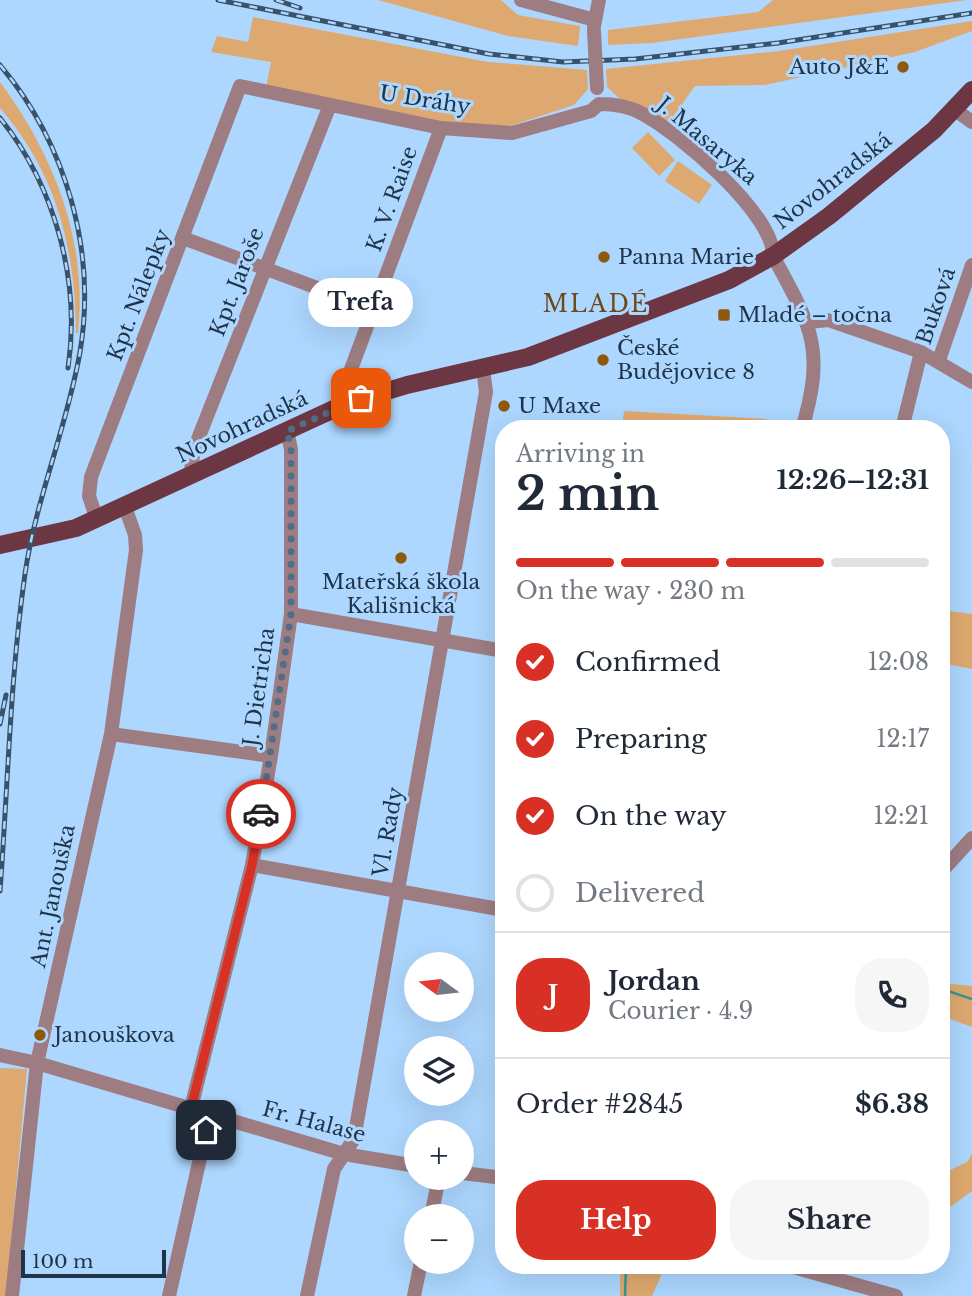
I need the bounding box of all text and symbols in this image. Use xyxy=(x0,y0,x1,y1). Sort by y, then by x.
place label: Auto J&E xyxy=(788,54,889,80)
marker: Auto J&E xyxy=(895,59,911,75)
street label: U Dráhy xyxy=(378,80,473,120)
street label: J. Masaryka xyxy=(649,90,763,191)
street label: Novohradská xyxy=(769,127,897,235)
street label: K. V. Raise xyxy=(361,143,423,255)
street label: Kpt. Jaroše xyxy=(204,224,270,340)
street label: Kpt. Nálepky xyxy=(102,225,176,365)
place label: Panna Marie xyxy=(618,244,754,270)
marker: Panna Marie xyxy=(596,249,612,265)
street label: Buková xyxy=(911,264,961,348)
callout: Trefa xyxy=(308,279,414,328)
text: Trefa xyxy=(327,288,394,316)
district label: MLADÉ xyxy=(543,289,649,318)
place label: Mladé – točna xyxy=(738,302,892,328)
marker: Mladé – točna xyxy=(716,307,732,323)
place label: České Budějovice 8 xyxy=(617,335,755,385)
marker: České Budějovice 8 xyxy=(595,352,611,368)
pin xyxy=(331,368,391,428)
icon: bag xyxy=(342,379,380,417)
street label: Novohradská xyxy=(172,385,312,469)
place label: U Maxe xyxy=(518,393,601,419)
marker: U Maxe xyxy=(496,398,512,414)
text: Arriving in xyxy=(516,440,645,468)
text: 12:26–12:31 xyxy=(776,464,929,496)
text: 2 min xyxy=(516,465,659,522)
marker: Mateřská škola Kališnická xyxy=(393,550,409,566)
place label: Mateřská škola Kališnická xyxy=(322,569,481,619)
text: On the way · 230 m xyxy=(516,577,745,605)
street label: J. Dietricha xyxy=(237,626,280,751)
icon: check xyxy=(516,643,554,681)
text: Confirmed xyxy=(575,646,720,678)
text: 12:08 xyxy=(868,648,929,676)
icon: check xyxy=(516,720,554,758)
text: Preparing xyxy=(575,723,707,755)
text: 12:17 xyxy=(876,725,929,753)
courier xyxy=(226,779,296,849)
street label: Vl. Rady xyxy=(367,784,409,880)
icon: car xyxy=(242,795,280,833)
icon: check xyxy=(516,797,554,835)
text: On the way xyxy=(575,800,727,832)
text: 12:21 xyxy=(874,802,929,830)
street label: Ant. Janouška xyxy=(25,822,81,971)
text: Delivered xyxy=(575,877,705,909)
north arrow xyxy=(404,952,474,1022)
map controls xyxy=(404,952,474,1274)
button: phone xyxy=(855,958,929,1032)
text: Jordan xyxy=(608,965,700,997)
text: J xyxy=(548,979,558,1011)
text: Courier · 4.9 xyxy=(608,997,753,1025)
place label: Janouškova xyxy=(51,1022,175,1048)
marker: Janouškova xyxy=(32,1027,48,1043)
button: layers xyxy=(404,1036,474,1106)
text: Order #2845 xyxy=(516,1088,683,1120)
text: $6.38 xyxy=(855,1088,929,1120)
street label: Fr. Halase xyxy=(260,1096,368,1148)
pin xyxy=(176,1100,236,1160)
icon: home xyxy=(187,1111,225,1149)
button: + xyxy=(404,1120,474,1190)
button: Help xyxy=(516,1180,716,1260)
button: Share xyxy=(730,1180,929,1260)
button: − xyxy=(404,1204,474,1274)
scale bar xyxy=(21,1247,166,1279)
text: 100 m xyxy=(32,1250,93,1273)

